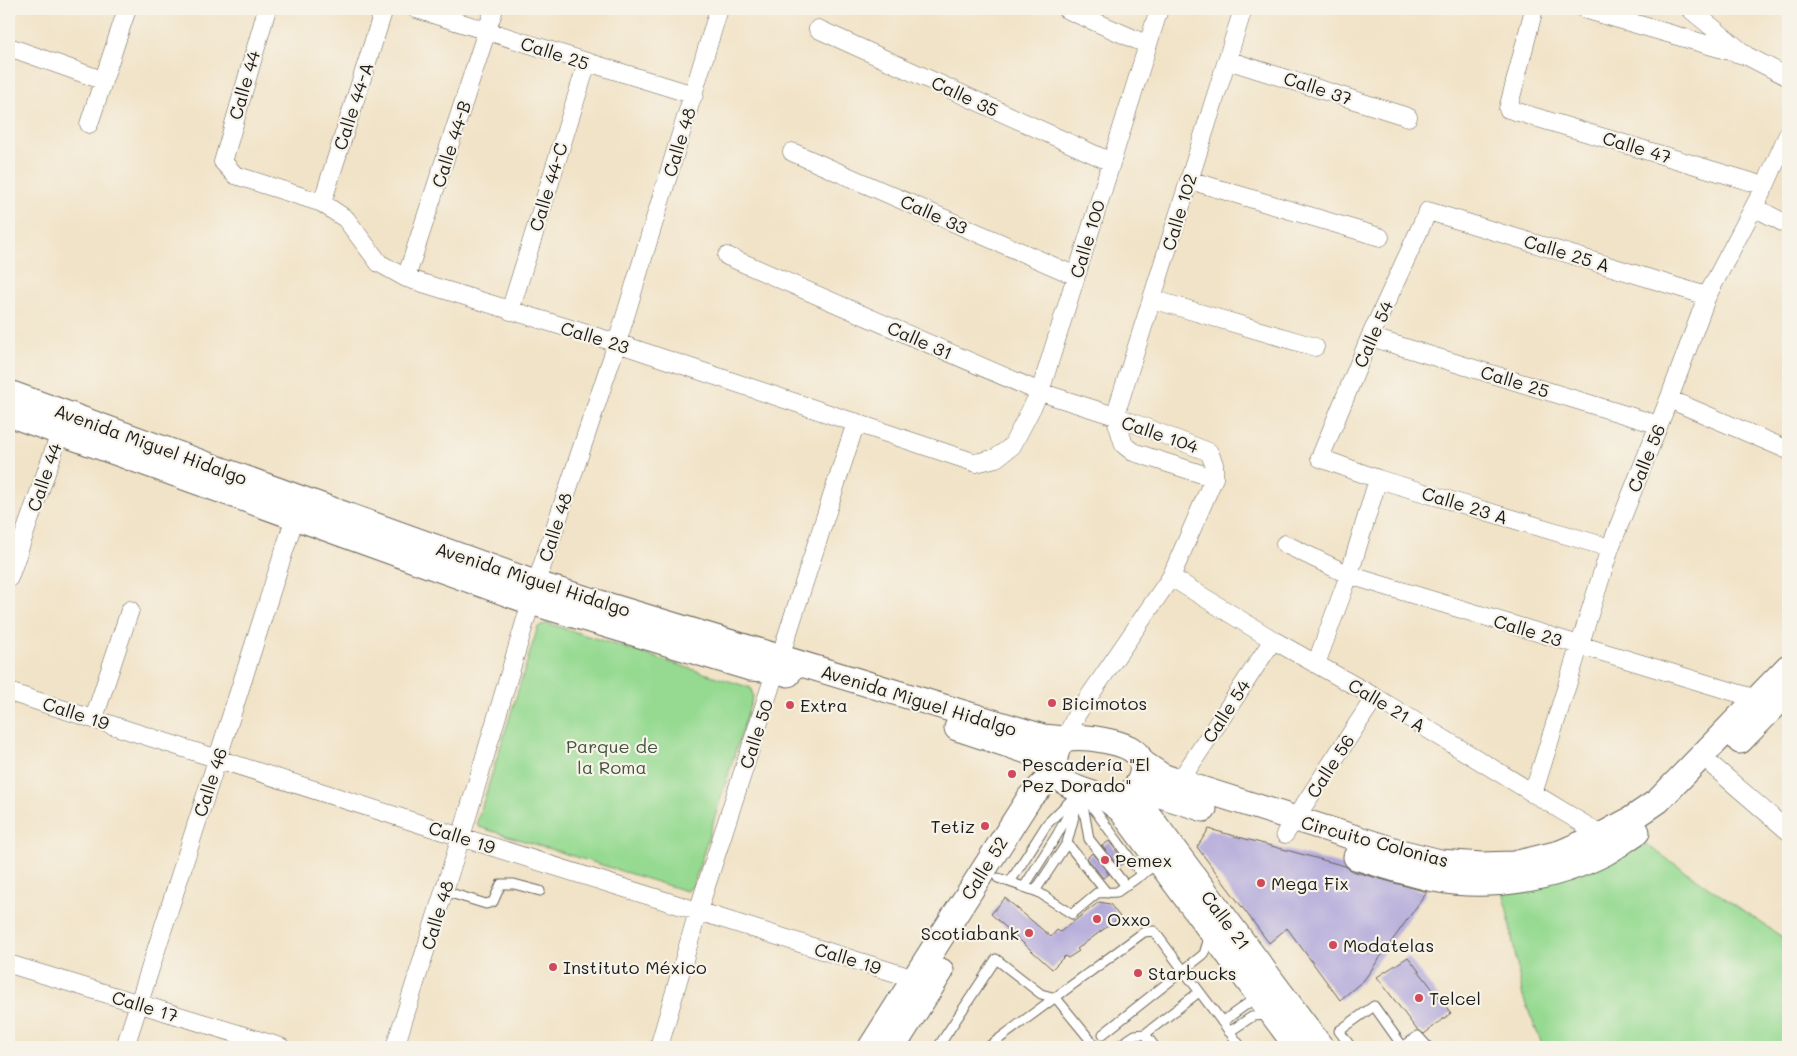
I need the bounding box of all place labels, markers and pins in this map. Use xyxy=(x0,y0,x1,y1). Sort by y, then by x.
place label: Bicimotos xyxy=(1062,691,1147,715)
place label: Extra xyxy=(800,693,848,717)
marker: Bicimotos xyxy=(1046,697,1058,709)
marker: Extra xyxy=(784,699,796,711)
place label: Pescadería "El Pez Dorado" xyxy=(1022,752,1150,797)
marker: Pescadería "El Pez Dorado" xyxy=(1006,768,1018,780)
place label: Tetiz xyxy=(930,814,975,838)
marker: Tetiz xyxy=(979,820,991,832)
place label: Pemex xyxy=(1115,848,1172,872)
marker: Pemex xyxy=(1099,854,1111,866)
place label: Mega Fix xyxy=(1271,871,1349,895)
marker: Mega Fix xyxy=(1255,877,1267,889)
place label: Oxxo xyxy=(1107,907,1151,931)
marker: Oxxo xyxy=(1091,913,1103,925)
place label: Scotiabank xyxy=(921,921,1019,945)
marker: Scotiabank xyxy=(1023,927,1035,939)
place label: Modatelas xyxy=(1343,933,1434,957)
marker: Modatelas xyxy=(1327,939,1339,951)
place label: Instituto México xyxy=(563,955,707,979)
marker: Instituto México xyxy=(547,961,559,973)
place label: Starbucks xyxy=(1148,961,1237,985)
marker: Starbucks xyxy=(1132,967,1144,979)
place label: Telcel xyxy=(1429,986,1481,1010)
marker: Telcel xyxy=(1413,992,1425,1004)

